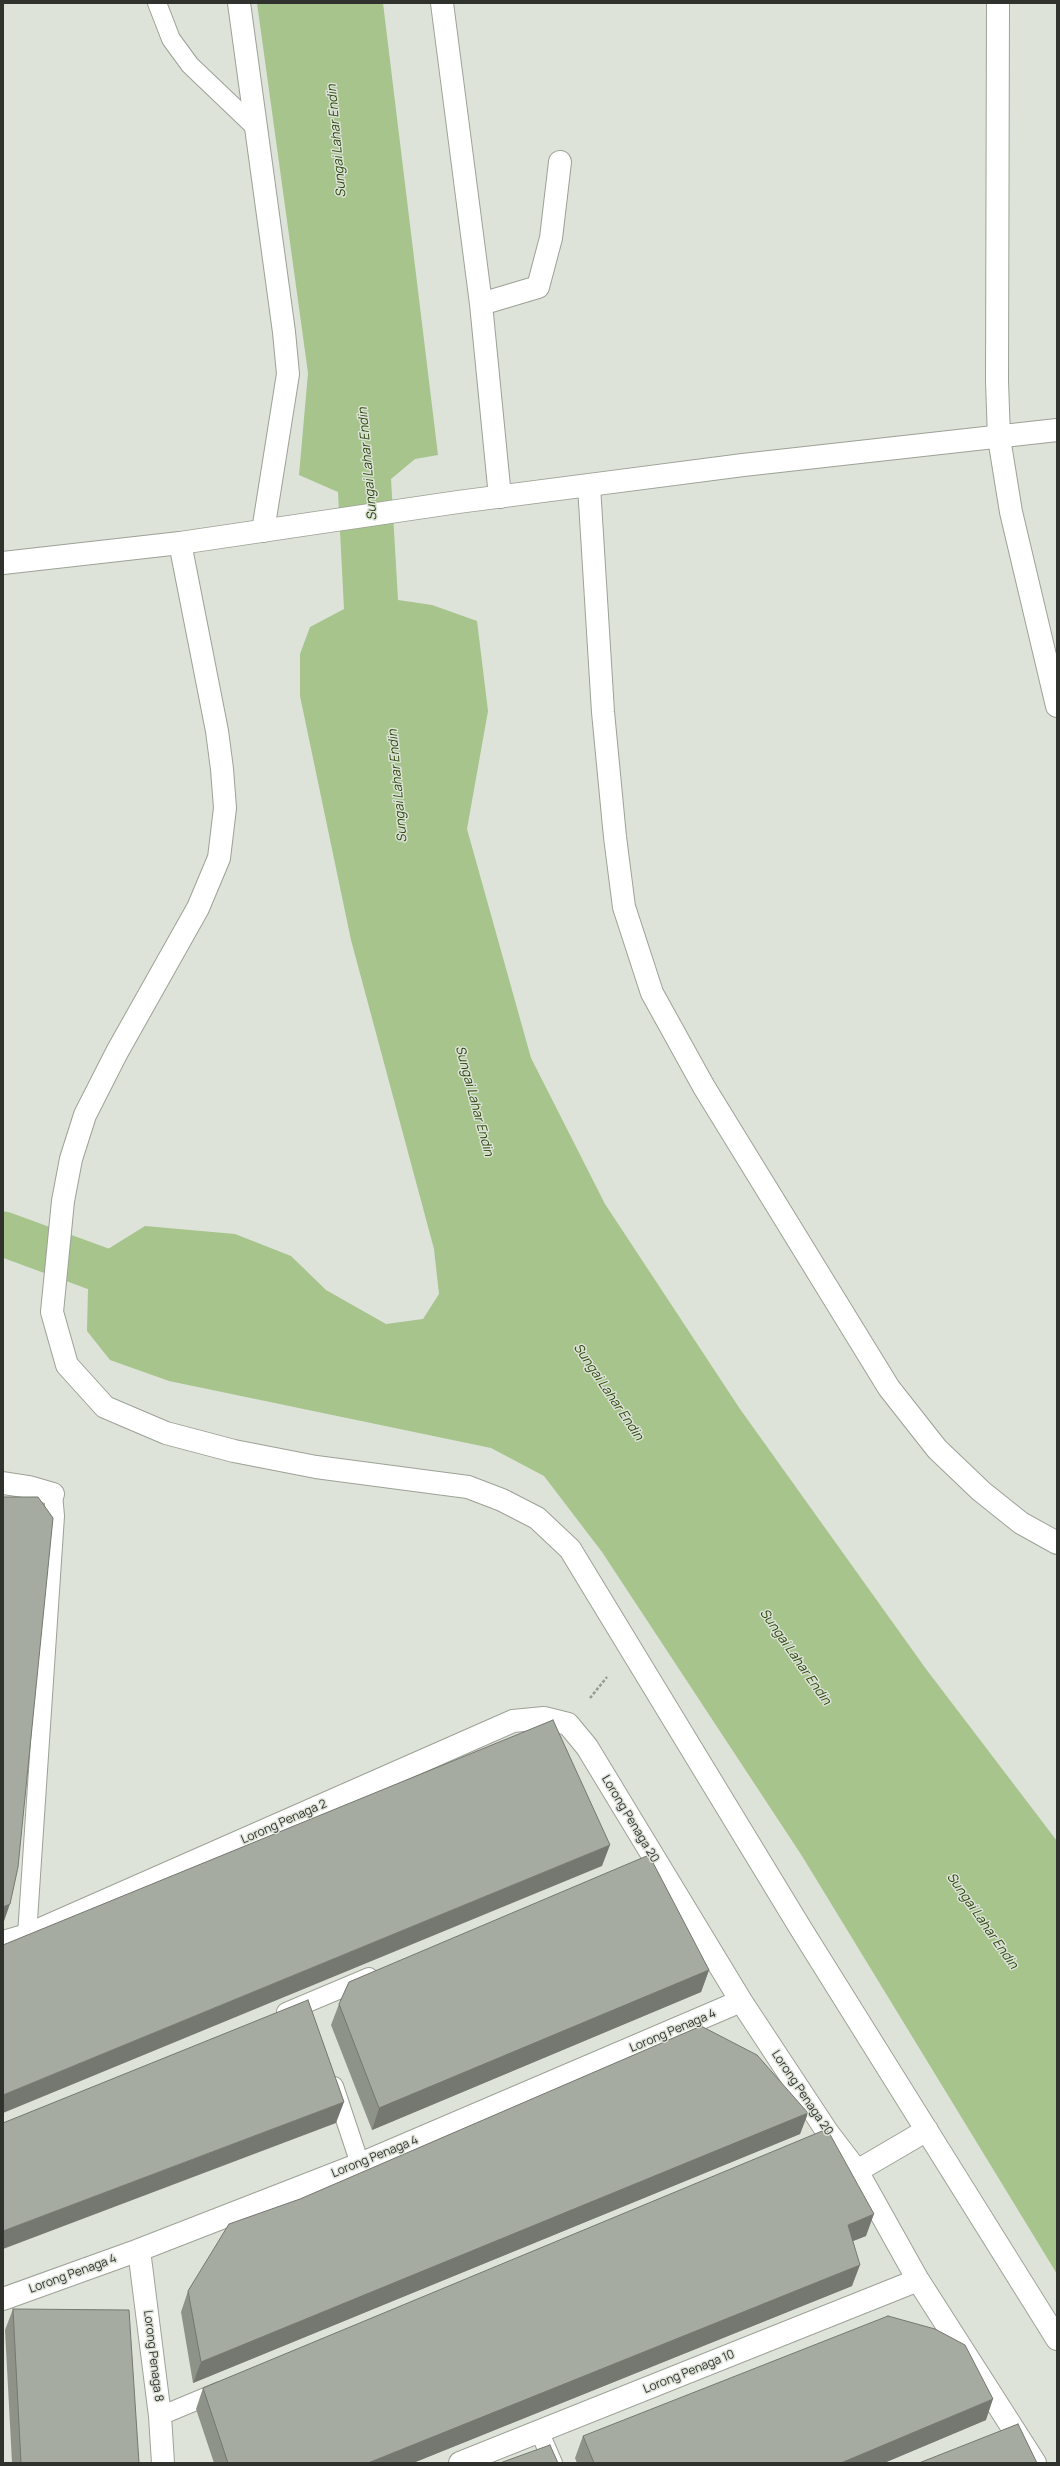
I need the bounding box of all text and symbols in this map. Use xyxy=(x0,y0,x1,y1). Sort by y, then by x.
water label: Sungai Lahar Endin xyxy=(324,84,350,198)
water label: Sungai Lahar Endin xyxy=(355,407,381,521)
water label: Sungai Lahar Endin xyxy=(385,729,411,843)
water label: Sungai Lahar Endin xyxy=(452,1044,496,1158)
water label: Sungai Lahar Endin xyxy=(570,1341,646,1443)
water label: Sungai Lahar Endin xyxy=(756,1606,834,1708)
street label: Lorong Penaga 20 xyxy=(598,1773,662,1865)
street label: Lorong Penaga 2 xyxy=(239,1797,329,1847)
water label: Sungai Lahar Endin xyxy=(943,1870,1021,1972)
street label: Lorong Penaga 4 xyxy=(628,2006,718,2056)
street label: Lorong Penaga 20 xyxy=(768,2048,836,2138)
street label: Lorong Penaga 4 xyxy=(330,2133,420,2181)
street label: Lorong Penaga 4 xyxy=(27,2251,119,2297)
street label: Lorong Penaga 8 xyxy=(140,2309,166,2403)
street label: Lorong Penaga 10 xyxy=(641,2347,737,2397)

